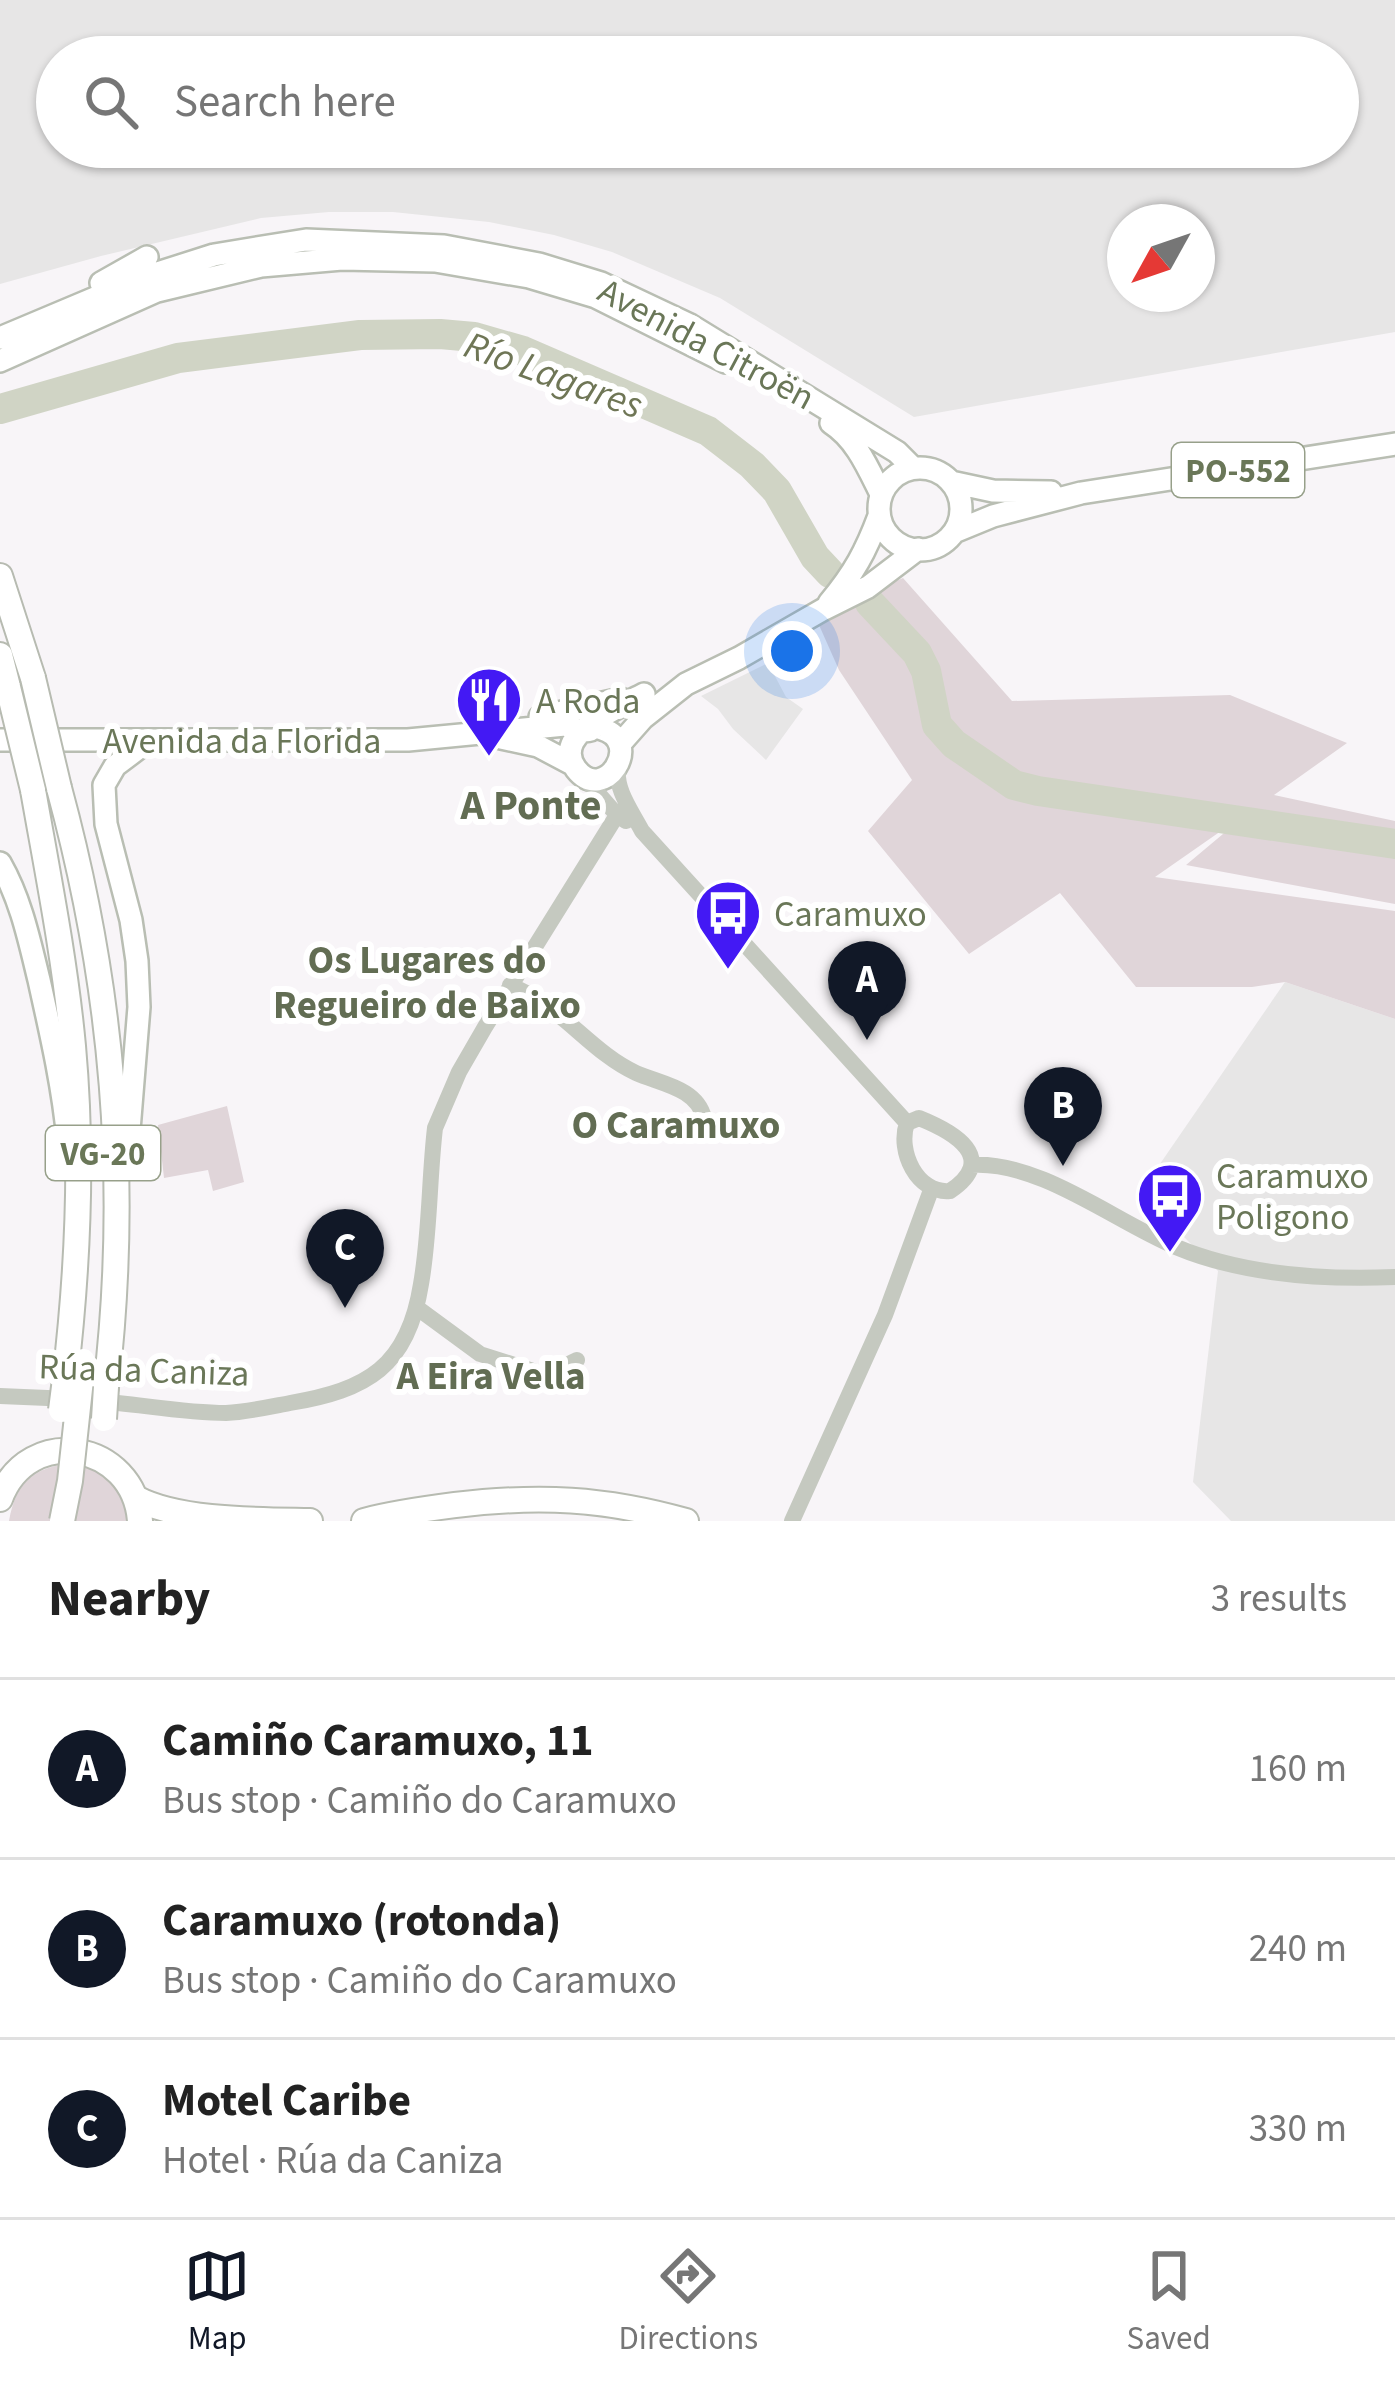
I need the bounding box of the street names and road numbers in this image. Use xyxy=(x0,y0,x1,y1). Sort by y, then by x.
street label: Avenida Citroën xyxy=(589,266,824,423)
road number: PO-552 xyxy=(1172,443,1304,497)
street label: Avenida da Florida xyxy=(103,716,381,767)
road number: VG-20 xyxy=(46,1126,160,1180)
street label: Rúa da Caniza xyxy=(38,1341,250,1400)

